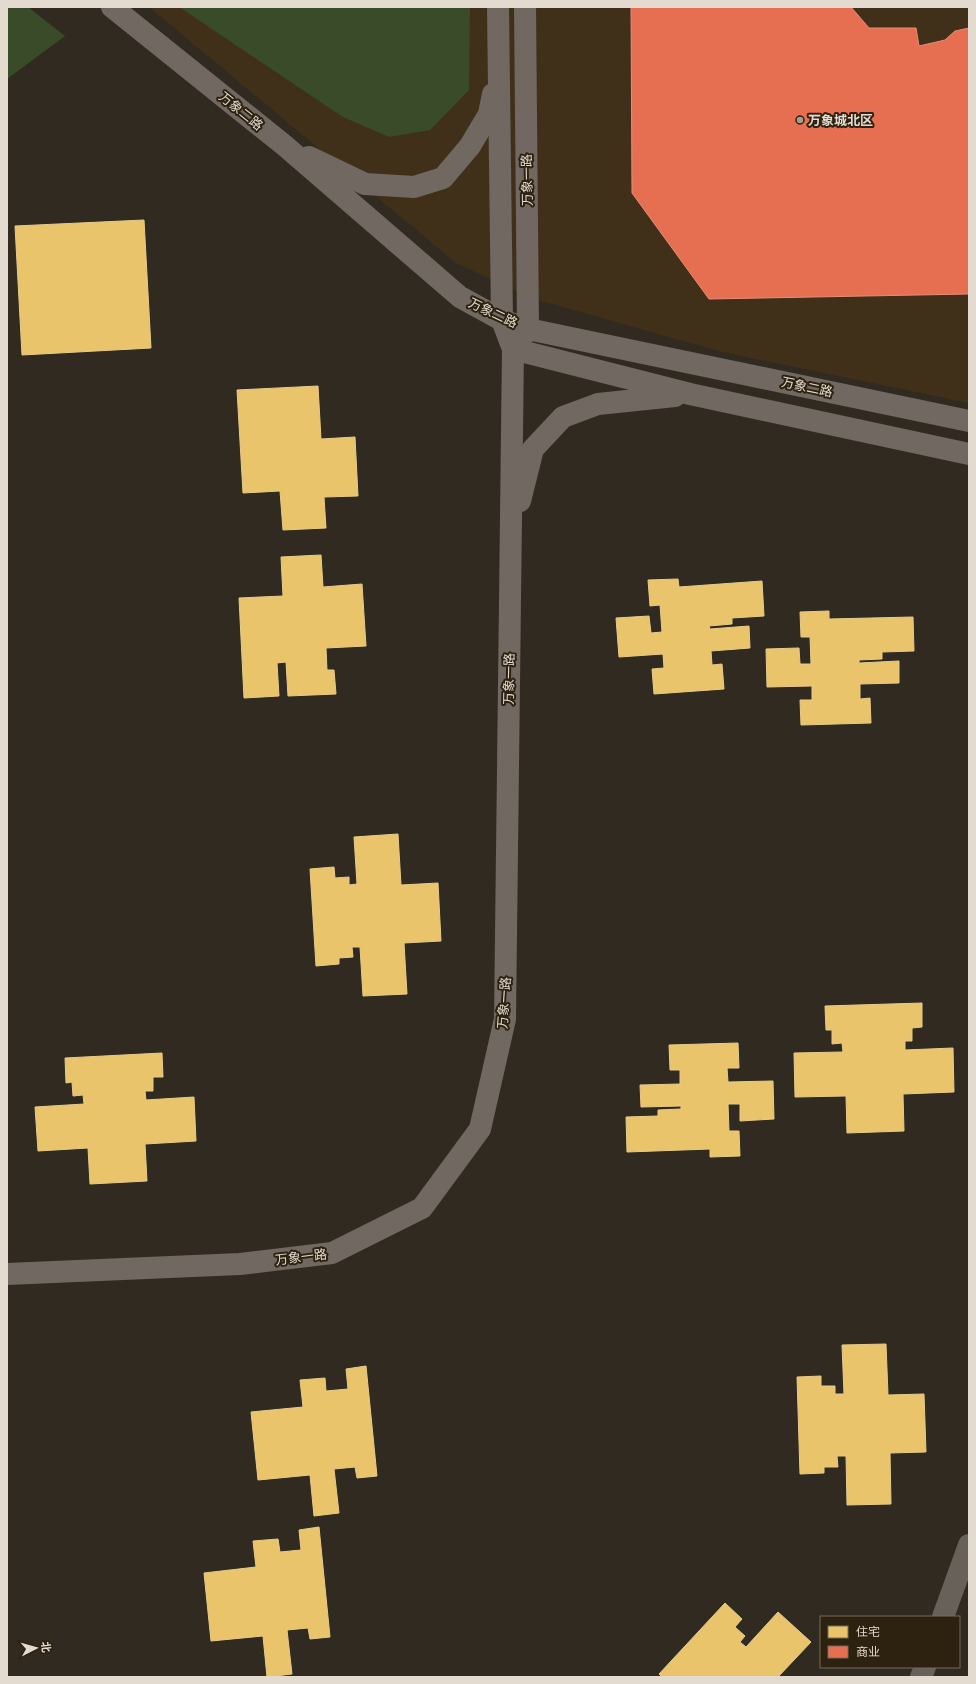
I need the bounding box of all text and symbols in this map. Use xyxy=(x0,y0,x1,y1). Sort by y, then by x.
street label: 万象二路 xyxy=(215,88,267,134)
place label: 万象城北区 xyxy=(808,112,873,129)
marker: 万象城北区 xyxy=(795,115,805,125)
street label: 万象一路 xyxy=(518,154,536,206)
street label: 万象二路 xyxy=(466,294,520,332)
street label: 万象二路 xyxy=(780,373,834,401)
street label: 万象一路 xyxy=(500,653,518,705)
street label: 万象一路 xyxy=(494,976,514,1030)
street label: 万象一路 xyxy=(274,1245,328,1269)
legend xyxy=(820,1616,960,1668)
text: 住宅 xyxy=(856,1624,880,1640)
north arrow xyxy=(16,1628,56,1668)
text: 北 xyxy=(38,1641,53,1653)
text: 商业 xyxy=(856,1644,880,1660)

